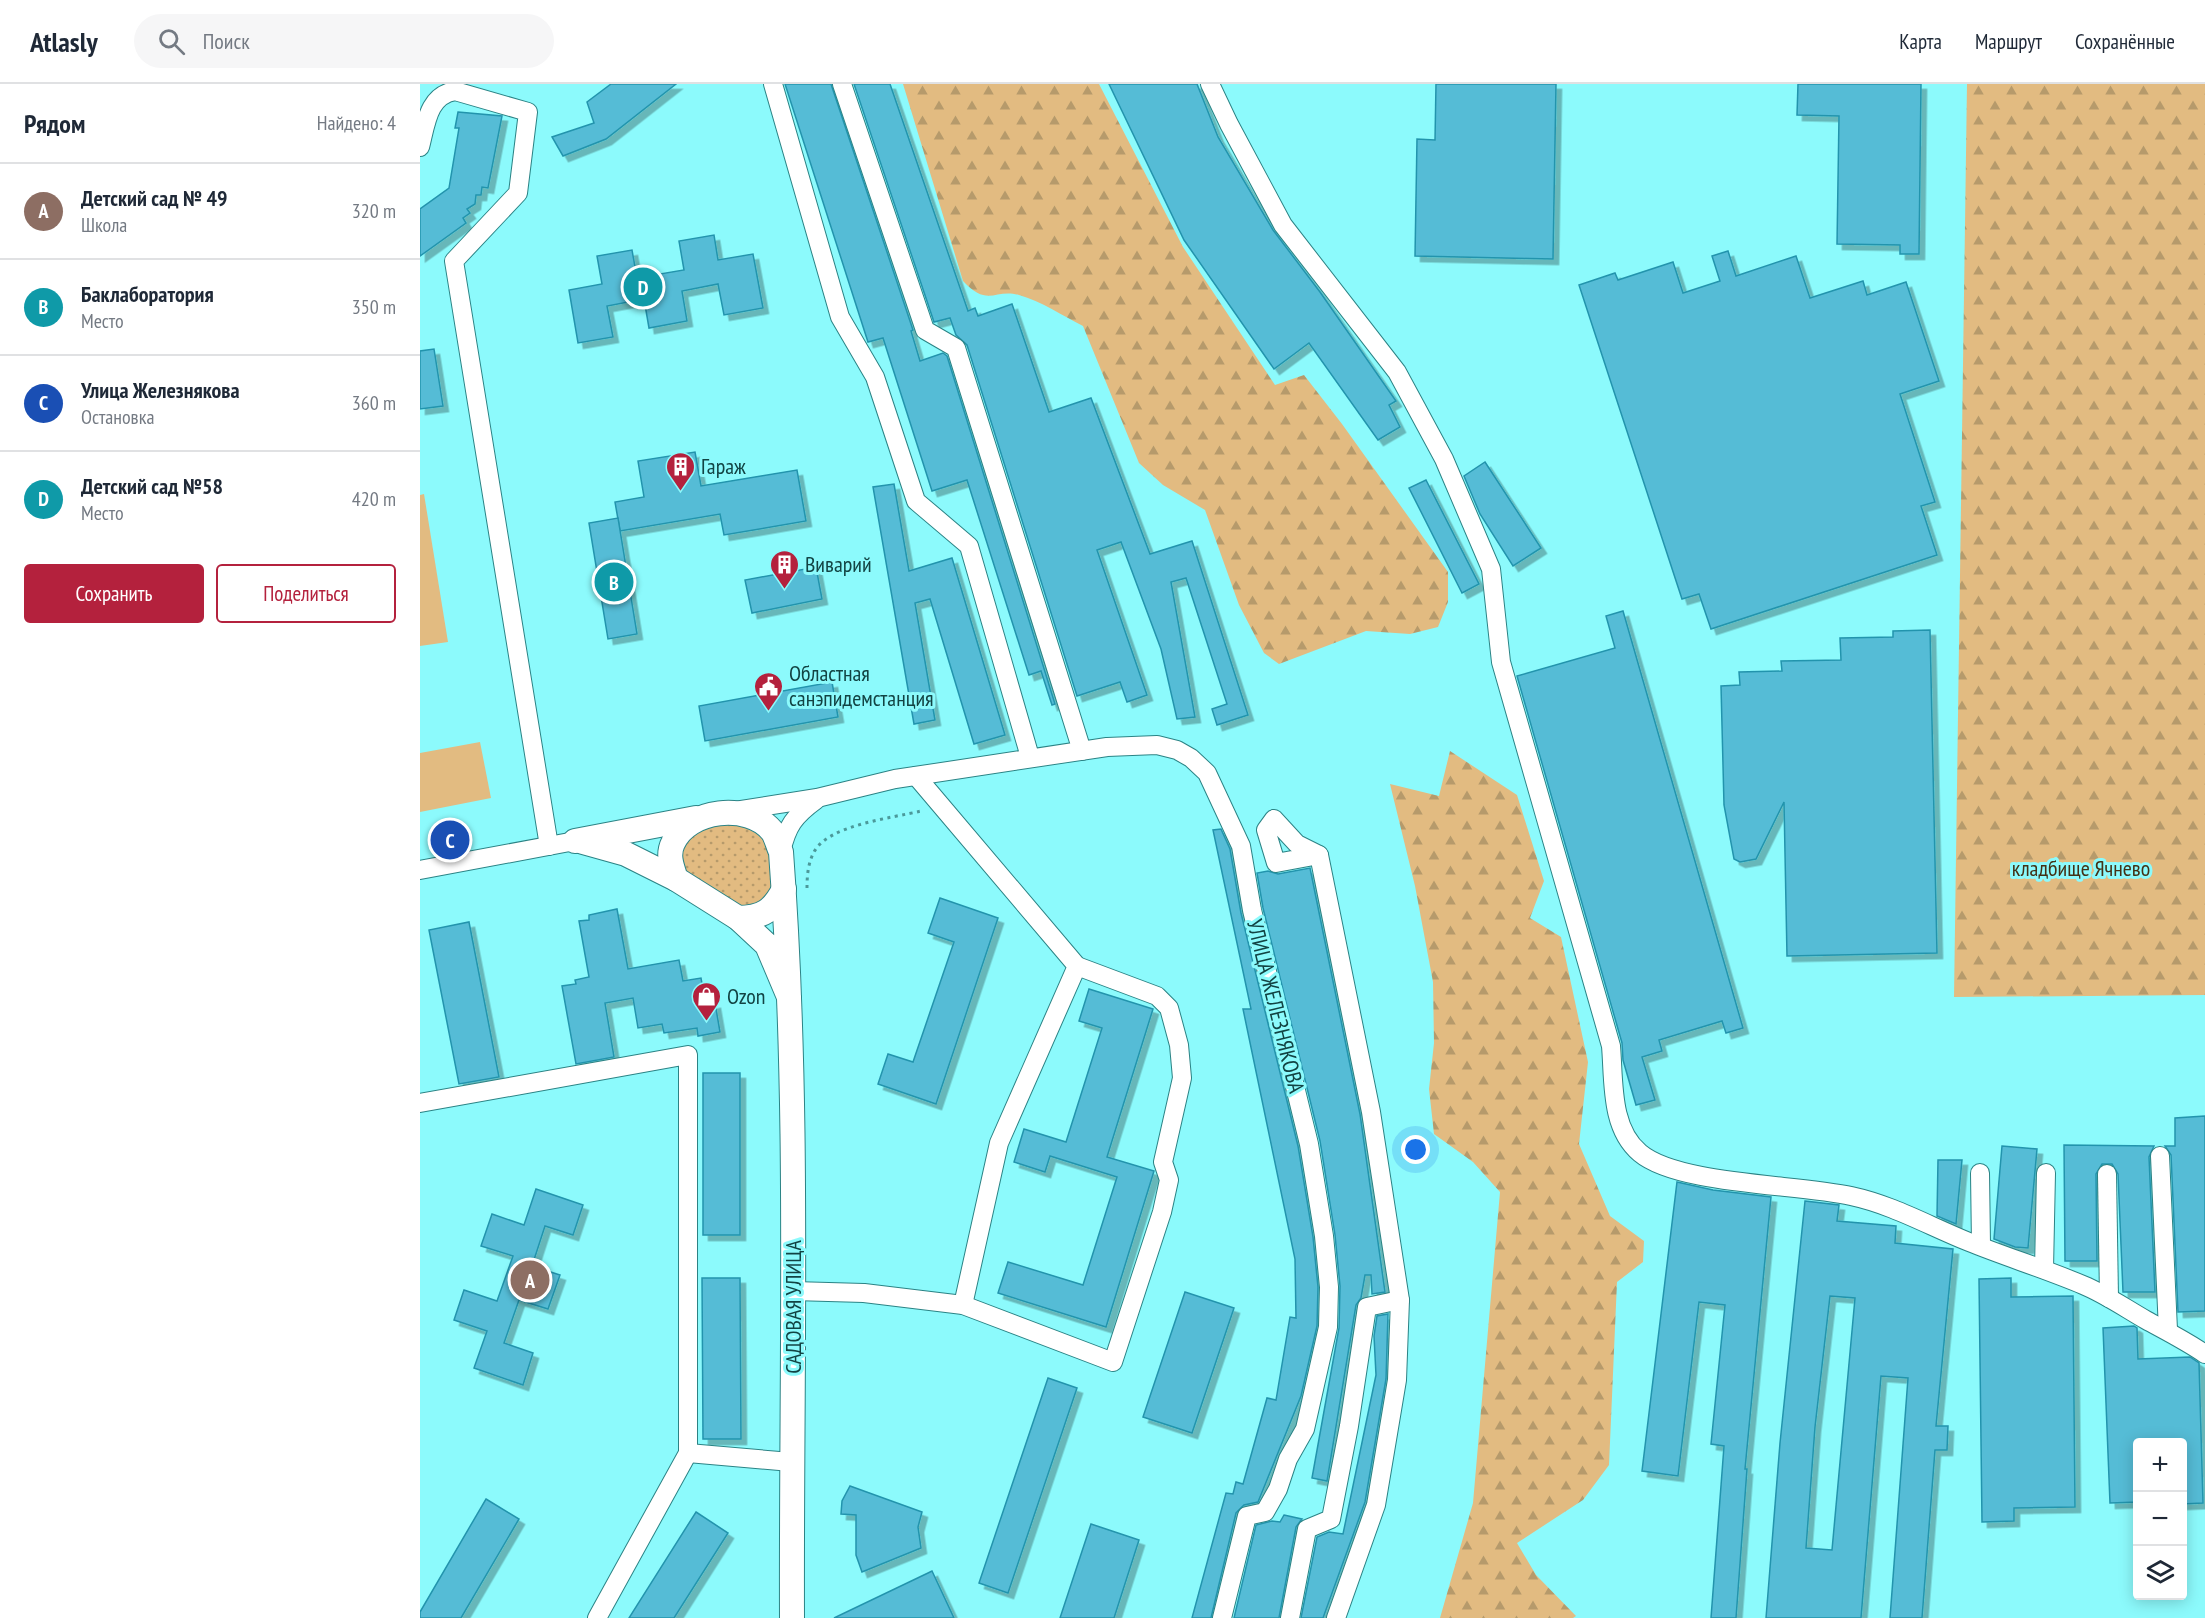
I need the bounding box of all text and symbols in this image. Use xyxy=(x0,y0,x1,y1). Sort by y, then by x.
search box xyxy=(134,14,554,68)
text: Atlasly xyxy=(30,23,98,60)
icon: search xyxy=(155,25,188,58)
text: Поиск xyxy=(203,27,250,55)
text: Карта xyxy=(1899,28,1942,55)
text: Маршрут xyxy=(1975,28,2042,55)
text: Сохранённые xyxy=(2075,28,2175,55)
text: Рядом xyxy=(24,107,85,140)
text: Найдено: 4 xyxy=(317,110,396,136)
text: Детский сад № 49 xyxy=(81,184,227,212)
text: A xyxy=(38,198,49,224)
text: 320 m xyxy=(352,198,396,224)
text: Школа xyxy=(81,212,127,238)
pin: D xyxy=(624,264,662,310)
text: Баклаборатория xyxy=(81,280,214,308)
text: B xyxy=(39,294,48,320)
text: 350 m xyxy=(352,294,396,320)
text: Место xyxy=(81,308,124,334)
text: Улица Железнякова xyxy=(81,376,240,404)
text: C xyxy=(39,390,48,416)
text: 360 m xyxy=(352,390,396,416)
text: Остановка xyxy=(81,404,154,430)
building icon: Гараж xyxy=(664,450,696,492)
place label: Гараж xyxy=(701,452,746,480)
text: Детский сад №58 xyxy=(81,472,223,500)
text: D xyxy=(38,486,49,512)
text: 420 m xyxy=(352,486,396,512)
text: Место xyxy=(81,500,124,526)
building icon: Виварий xyxy=(768,548,800,590)
place label: Виварий xyxy=(805,550,872,578)
pin: B xyxy=(594,560,634,604)
button: Сохранить xyxy=(24,564,204,623)
button: Поделиться xyxy=(216,564,396,623)
place label: Областная санэпидемстанция xyxy=(789,659,934,712)
public building icon: Областная санэпидемстанция xyxy=(752,670,784,712)
pin: C xyxy=(430,818,470,862)
park label: кладбище Ячнево xyxy=(2012,854,2150,882)
street label: УЛИЦА ЖЕЛЕЗНЯКОВА xyxy=(1241,916,1311,1096)
shop icon: Ozon xyxy=(690,980,722,1022)
place label: Ozon xyxy=(727,982,766,1010)
your location xyxy=(1401,1135,1430,1164)
street label: САДОВАЯ УЛИЦА xyxy=(779,1240,807,1374)
pin: A xyxy=(510,1258,550,1302)
map controls xyxy=(2133,1438,2187,1600)
button: + xyxy=(2133,1438,2187,1492)
button: − xyxy=(2133,1492,2187,1546)
button: layers xyxy=(2133,1546,2187,1600)

